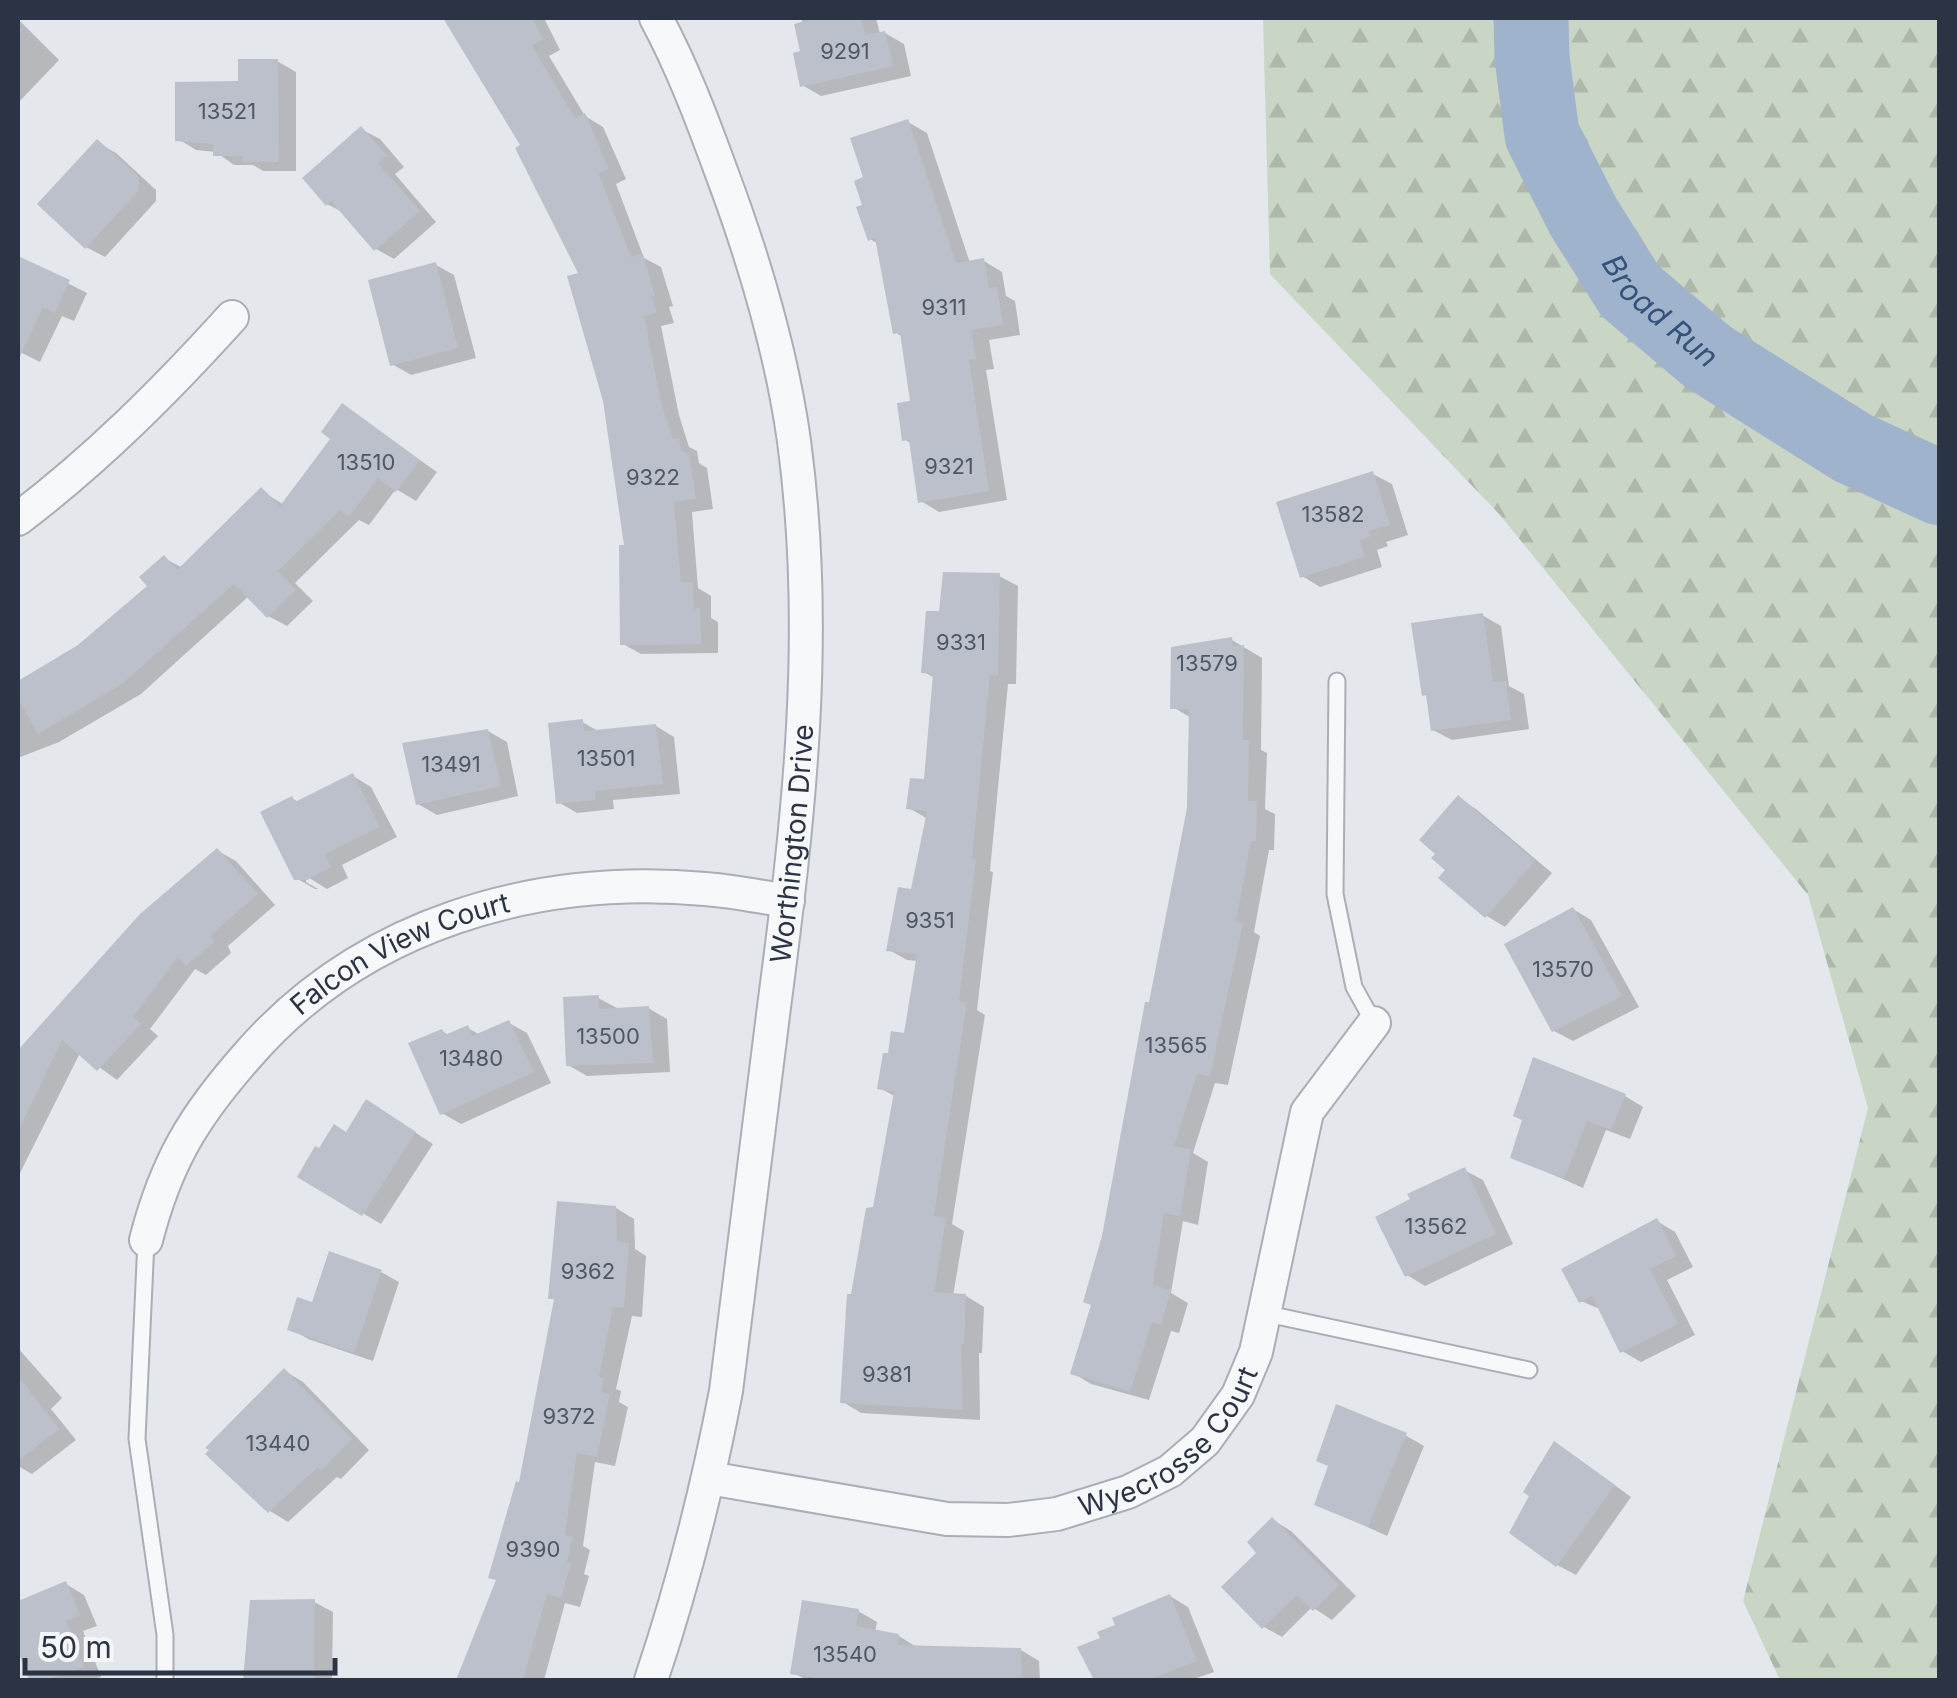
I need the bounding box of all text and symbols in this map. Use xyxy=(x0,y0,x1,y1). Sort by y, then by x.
house number: 9291 xyxy=(820,38,870,64)
house number: 13521 xyxy=(198,98,256,124)
water label: Broad Run xyxy=(1595,248,1726,375)
house number: 9311 xyxy=(921,294,967,320)
house number: 13510 xyxy=(337,449,395,475)
house number: 9321 xyxy=(924,453,974,479)
house number: 9322 xyxy=(626,464,680,490)
house number: 13582 xyxy=(1302,501,1364,527)
house number: 9331 xyxy=(936,629,986,655)
house number: 13579 xyxy=(1176,650,1238,676)
street label: Worthington Drive xyxy=(763,723,820,965)
house number: 13501 xyxy=(577,745,635,771)
house number: 13491 xyxy=(421,751,481,777)
street label: Falcon View Court xyxy=(283,885,513,1022)
house number: 9351 xyxy=(905,907,955,933)
house number: 13570 xyxy=(1532,956,1594,982)
house number: 13500 xyxy=(576,1023,640,1049)
house number: 13565 xyxy=(1145,1032,1207,1058)
house number: 13480 xyxy=(439,1045,503,1071)
house number: 13562 xyxy=(1405,1213,1467,1239)
house number: 9362 xyxy=(561,1258,615,1284)
house number: 9381 xyxy=(862,1361,912,1387)
street label: Wyecrosse Court xyxy=(1074,1362,1265,1523)
house number: 9372 xyxy=(542,1403,596,1429)
house number: 13440 xyxy=(246,1430,310,1456)
house number: 9390 xyxy=(506,1536,560,1562)
scale bar xyxy=(25,1613,335,1675)
text: 50 m xyxy=(40,1629,112,1665)
house number: 13540 xyxy=(813,1641,877,1667)

